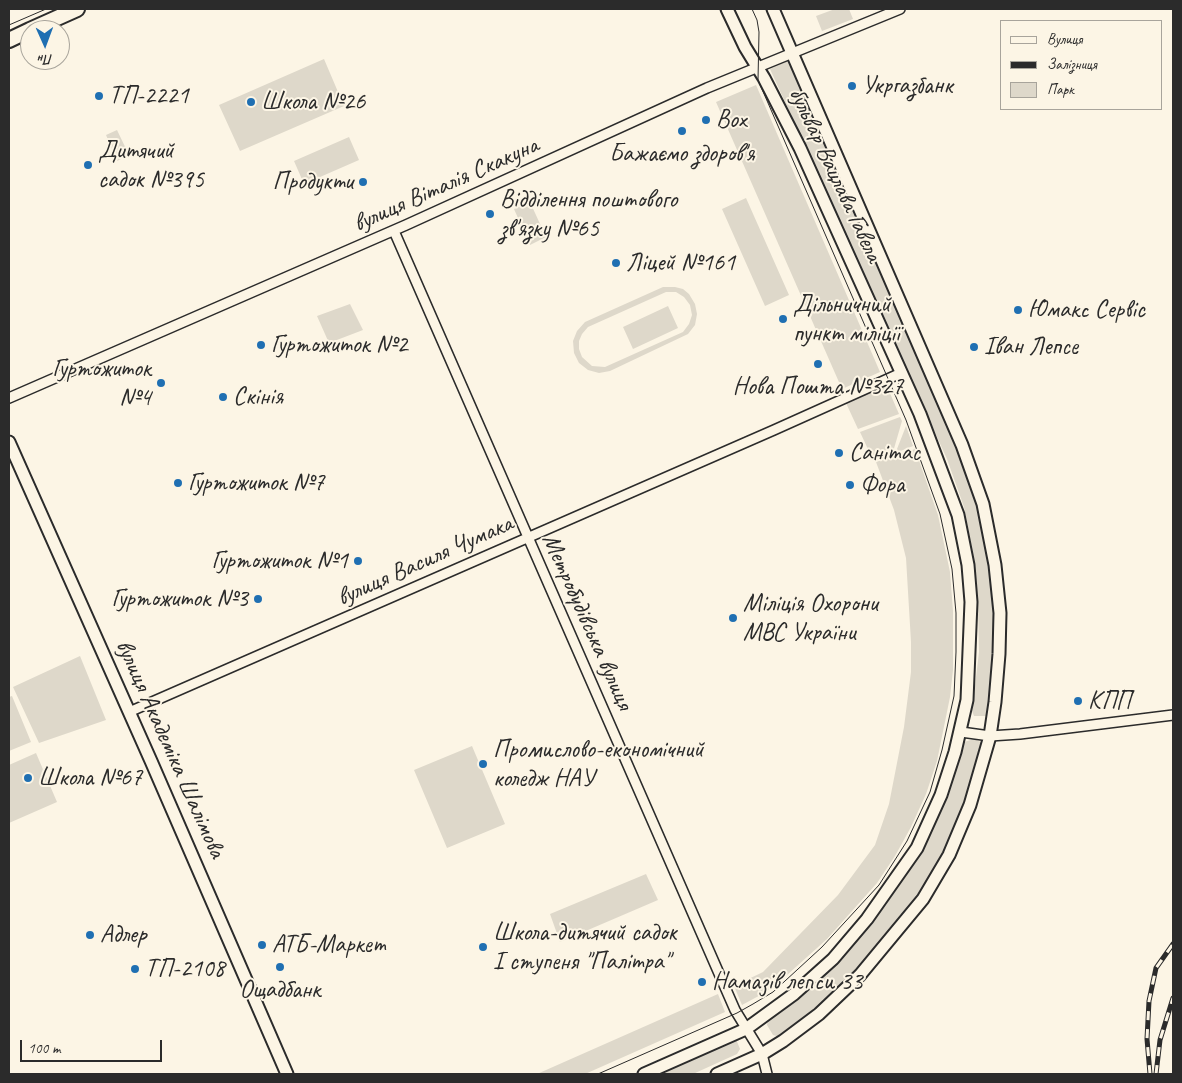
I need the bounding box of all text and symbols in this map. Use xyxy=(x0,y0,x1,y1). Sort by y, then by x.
north arrow xyxy=(20,20,70,70)
legend xyxy=(1000,20,1162,110)
text: Вулиця xyxy=(1047,30,1083,49)
text: Пн xyxy=(38,51,53,68)
text: Залізниця xyxy=(1047,55,1097,74)
place label: Укргазбанк xyxy=(862,71,952,101)
marker: Укргазбанк xyxy=(846,80,858,92)
text: Парк xyxy=(1047,80,1074,99)
place label: ТП-2221 xyxy=(109,81,189,111)
street label: бульвар Вацлава Гавела xyxy=(781,83,889,267)
place label: Школа №26 xyxy=(261,87,365,117)
marker: ТП-2221 xyxy=(93,90,105,102)
marker: Школа №26 xyxy=(245,96,257,108)
place label: Box xyxy=(716,105,746,135)
marker: Box xyxy=(700,114,712,126)
marker: Бажаємо здоров'я xyxy=(676,125,688,137)
street label: вулиця Віталія Скакуна xyxy=(349,131,543,239)
place label: Дитячий садок №395 xyxy=(98,136,204,195)
place label: Бажаємо здоров'я xyxy=(609,139,755,169)
marker: Дитячий садок №395 xyxy=(82,159,94,171)
place label: Продукти xyxy=(272,167,353,197)
marker: Продукти xyxy=(357,176,369,188)
place label: Відділення поштового зв'язку №65 xyxy=(500,185,677,244)
marker: Відділення поштового зв'язку №65 xyxy=(484,208,496,220)
place label: Ліцей №161 xyxy=(626,248,735,278)
marker: Ліцей №161 xyxy=(610,257,622,269)
place label: Дільничний пункт міліції xyxy=(793,290,900,349)
place label: Юмакс Сервіс xyxy=(1028,295,1145,325)
marker: Юмакс Сервіс xyxy=(1012,304,1024,316)
marker: Дільничний пункт міліції xyxy=(777,313,789,325)
place label: Гуртожиток №2 xyxy=(271,330,408,360)
place label: Іван Лепсе xyxy=(984,332,1078,362)
marker: Гуртожиток №2 xyxy=(255,339,267,351)
marker: Іван Лепсе xyxy=(968,341,980,353)
place label: Гуртожиток №4 xyxy=(52,354,151,413)
marker: Нова Пошта №327 xyxy=(812,358,824,370)
place label: Нова Пошта №327 xyxy=(733,372,903,402)
marker: Гуртожиток №4 xyxy=(155,377,167,389)
place label: Скінія xyxy=(233,382,283,412)
marker: Скінія xyxy=(217,391,229,403)
place label: Санітас xyxy=(849,438,920,468)
marker: Санітас xyxy=(833,447,845,459)
place label: Гуртожиток №7 xyxy=(188,468,325,498)
place label: Фора xyxy=(860,470,905,500)
marker: Гуртожиток №7 xyxy=(172,477,184,489)
marker: Фора xyxy=(844,479,856,491)
street label: вулиця Василя Чумака xyxy=(332,509,518,613)
street label: Метробудівська вулиця xyxy=(535,529,639,715)
place label: Гуртожиток №1 xyxy=(211,546,348,576)
marker: Гуртожиток №1 xyxy=(352,555,364,567)
place label: Гуртожиток №3 xyxy=(111,584,248,614)
place label: Міліція Охорони МВС України xyxy=(743,589,878,648)
marker: Гуртожиток №3 xyxy=(252,593,264,605)
marker: Міліція Охорони МВС України xyxy=(727,612,739,624)
street label: вулиця Академіка Шалімова xyxy=(108,635,232,863)
place label: КПП xyxy=(1088,686,1131,716)
marker: КПП xyxy=(1072,695,1084,707)
place label: Промислово-економічний коледж НАУ xyxy=(493,735,704,794)
marker: Промислово-економічний коледж НАУ xyxy=(477,758,489,770)
place label: Школа №67 xyxy=(38,763,142,793)
marker: Школа №67 xyxy=(22,772,34,784)
place label: Школа-дитячий садок І ступеня "Палітра" xyxy=(493,918,677,977)
place label: Адлер xyxy=(100,920,146,950)
marker: Адлер xyxy=(84,929,96,941)
place label: АТБ-Маркет xyxy=(272,930,386,960)
marker: АТБ-Маркет xyxy=(256,939,268,951)
marker: Школа-дитячий садок І ступеня "Палітра" xyxy=(477,941,489,953)
place label: ТП-2108 xyxy=(145,954,225,984)
marker: Ощадбанк xyxy=(274,961,286,973)
marker: ТП-2108 xyxy=(129,963,141,975)
place label: Намазів лепси 33 xyxy=(712,967,862,997)
place label: Ощадбанк xyxy=(240,975,320,1005)
marker: Намазів лепси 33 xyxy=(696,976,708,988)
scale bar xyxy=(22,1030,165,1062)
text: 100 m xyxy=(28,1039,60,1058)

